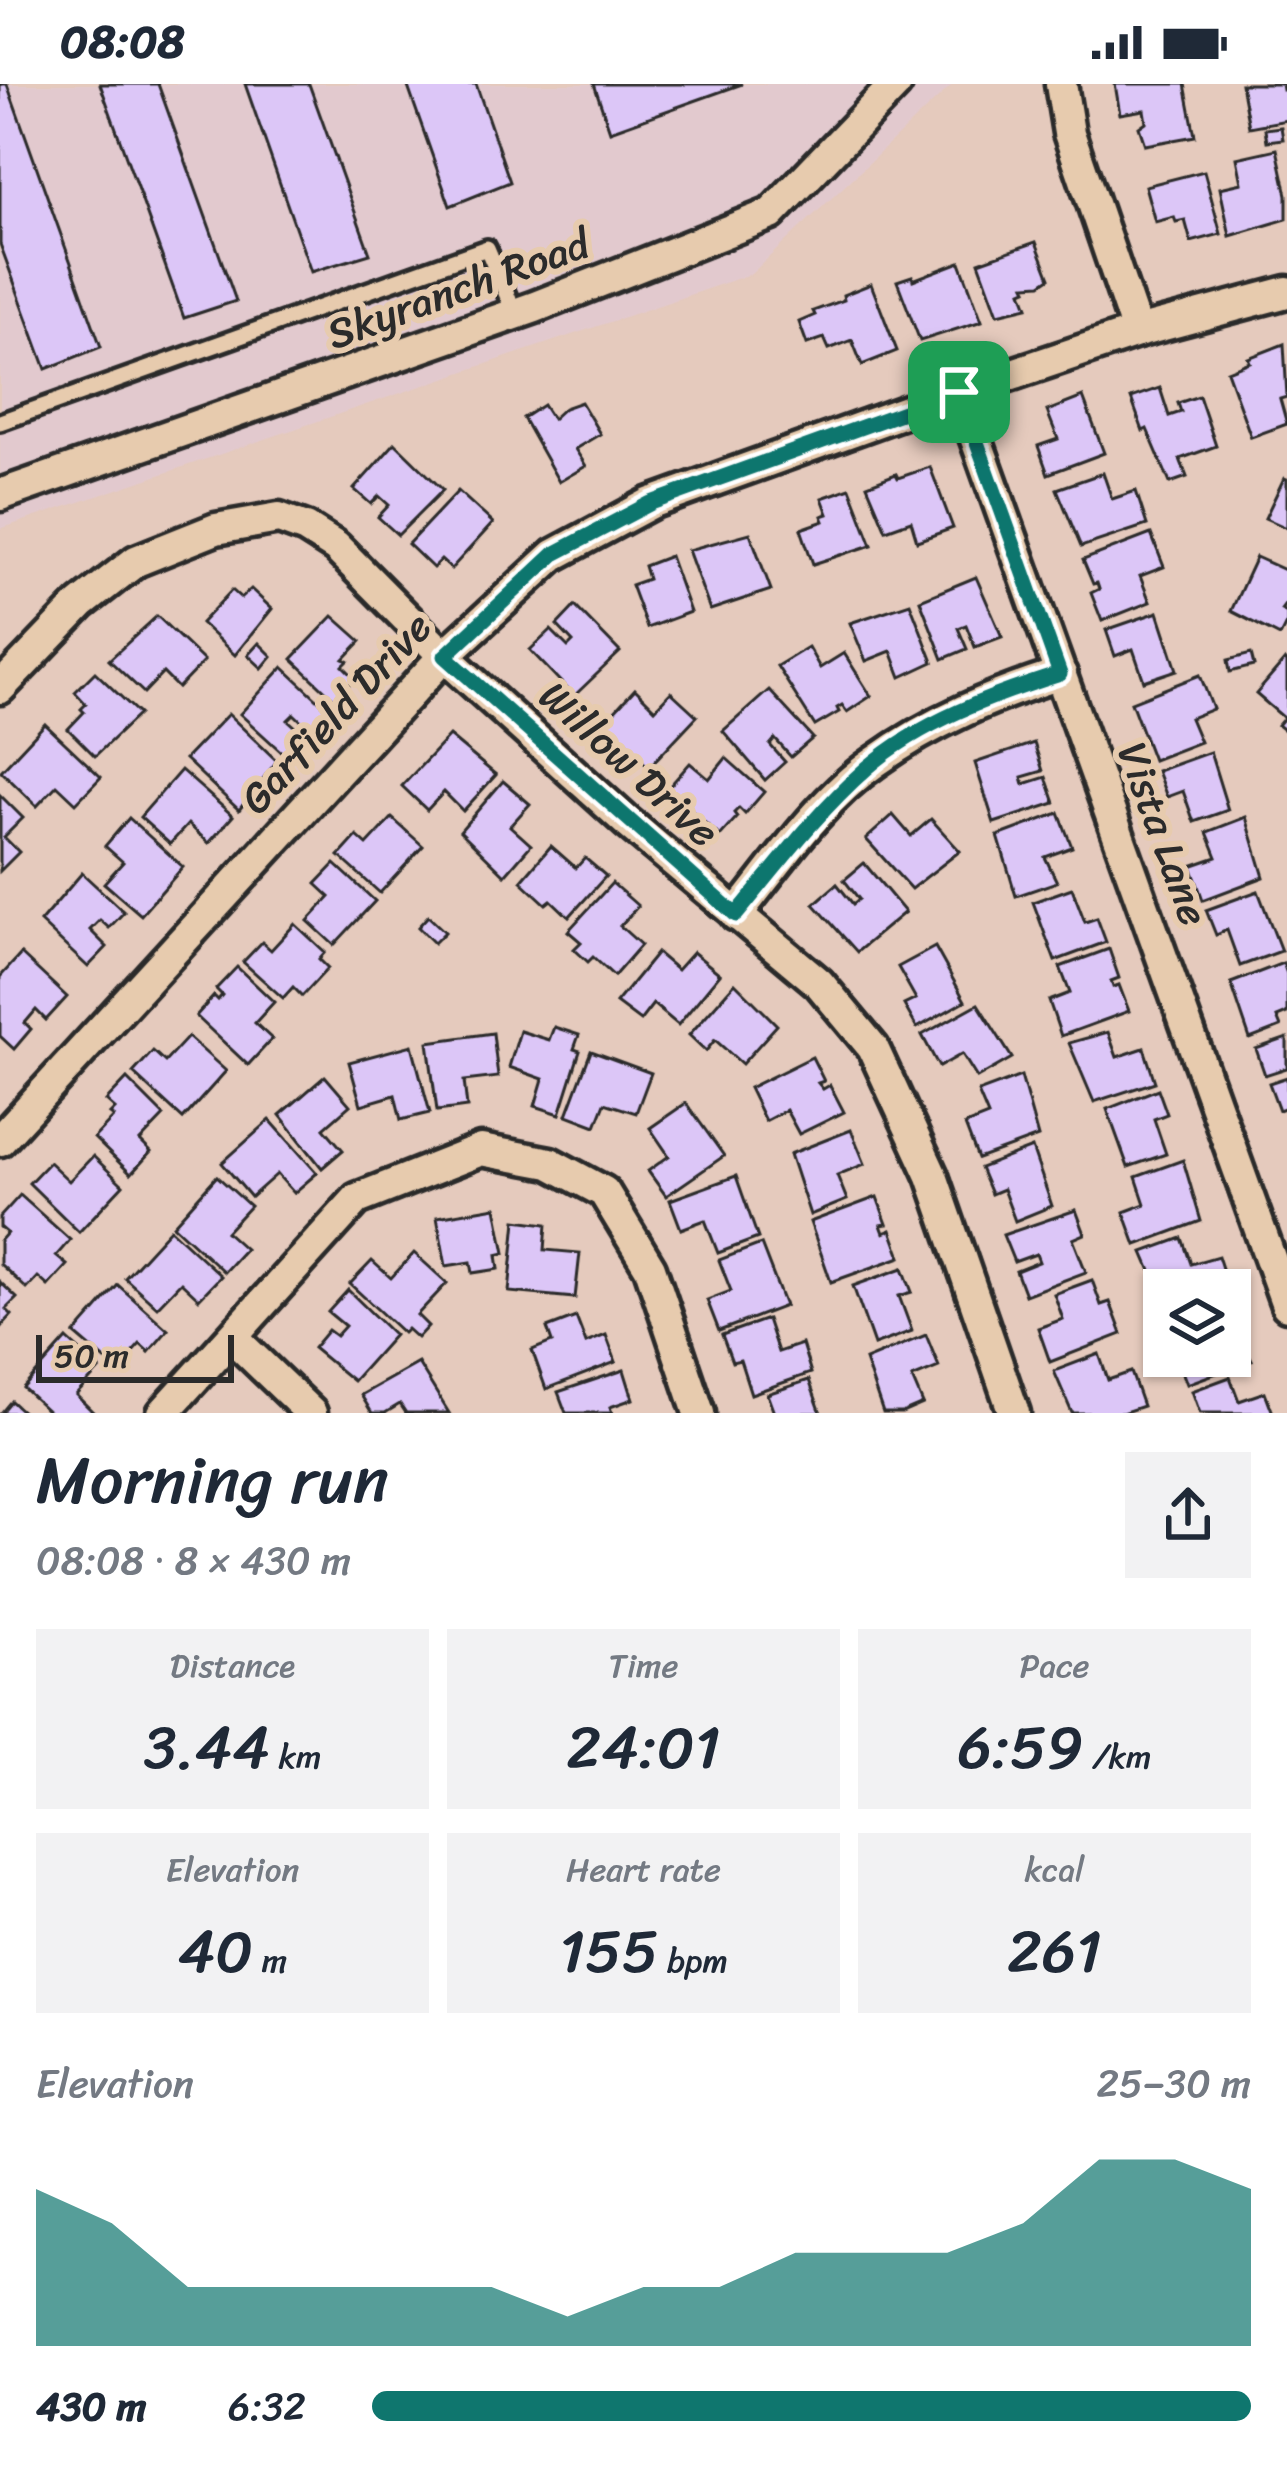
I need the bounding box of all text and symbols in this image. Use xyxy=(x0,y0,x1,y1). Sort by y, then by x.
text: 08:08 xyxy=(60,2,185,82)
street label: Skyranch Road xyxy=(316,206,603,371)
pin xyxy=(908,341,1010,443)
icon: arrive xyxy=(926,359,992,425)
street label: Garfield Drive xyxy=(221,594,451,832)
street label: Willow Drive xyxy=(521,661,737,867)
street label: Vista Lane xyxy=(1096,732,1230,936)
map controls xyxy=(1143,1269,1251,1377)
button: layers xyxy=(1143,1269,1251,1377)
text: 50 m xyxy=(54,1327,129,1385)
scale bar xyxy=(36,1329,234,1382)
text: Morning run xyxy=(36,1422,389,1539)
button: share xyxy=(1125,1452,1251,1578)
text: 08:08 · 8 × 430 m xyxy=(36,1526,351,1595)
text: Distance xyxy=(170,1637,295,1695)
text: Time xyxy=(609,1637,678,1695)
text: Pace xyxy=(1019,1637,1090,1695)
text: 3.44 xyxy=(144,1695,270,1801)
text: 24:01 xyxy=(567,1695,720,1801)
text: 6:59 xyxy=(958,1695,1083,1801)
text: km xyxy=(270,1728,321,1786)
text: /km xyxy=(1083,1728,1151,1786)
text: Elevation xyxy=(166,1841,299,1899)
text: Heart rate xyxy=(566,1841,721,1899)
text: kcal xyxy=(1025,1841,1084,1899)
text: 40 xyxy=(178,1899,253,2005)
text: 155 xyxy=(559,1899,658,2005)
text: 261 xyxy=(1007,1899,1102,2005)
text: m xyxy=(253,1932,287,1990)
text: bpm xyxy=(658,1932,728,1990)
text: Elevation xyxy=(36,2049,194,2118)
text: 25–30 m xyxy=(1096,2049,1251,2118)
text: 430 m xyxy=(36,2372,147,2441)
text: 6:32 xyxy=(228,2372,306,2441)

